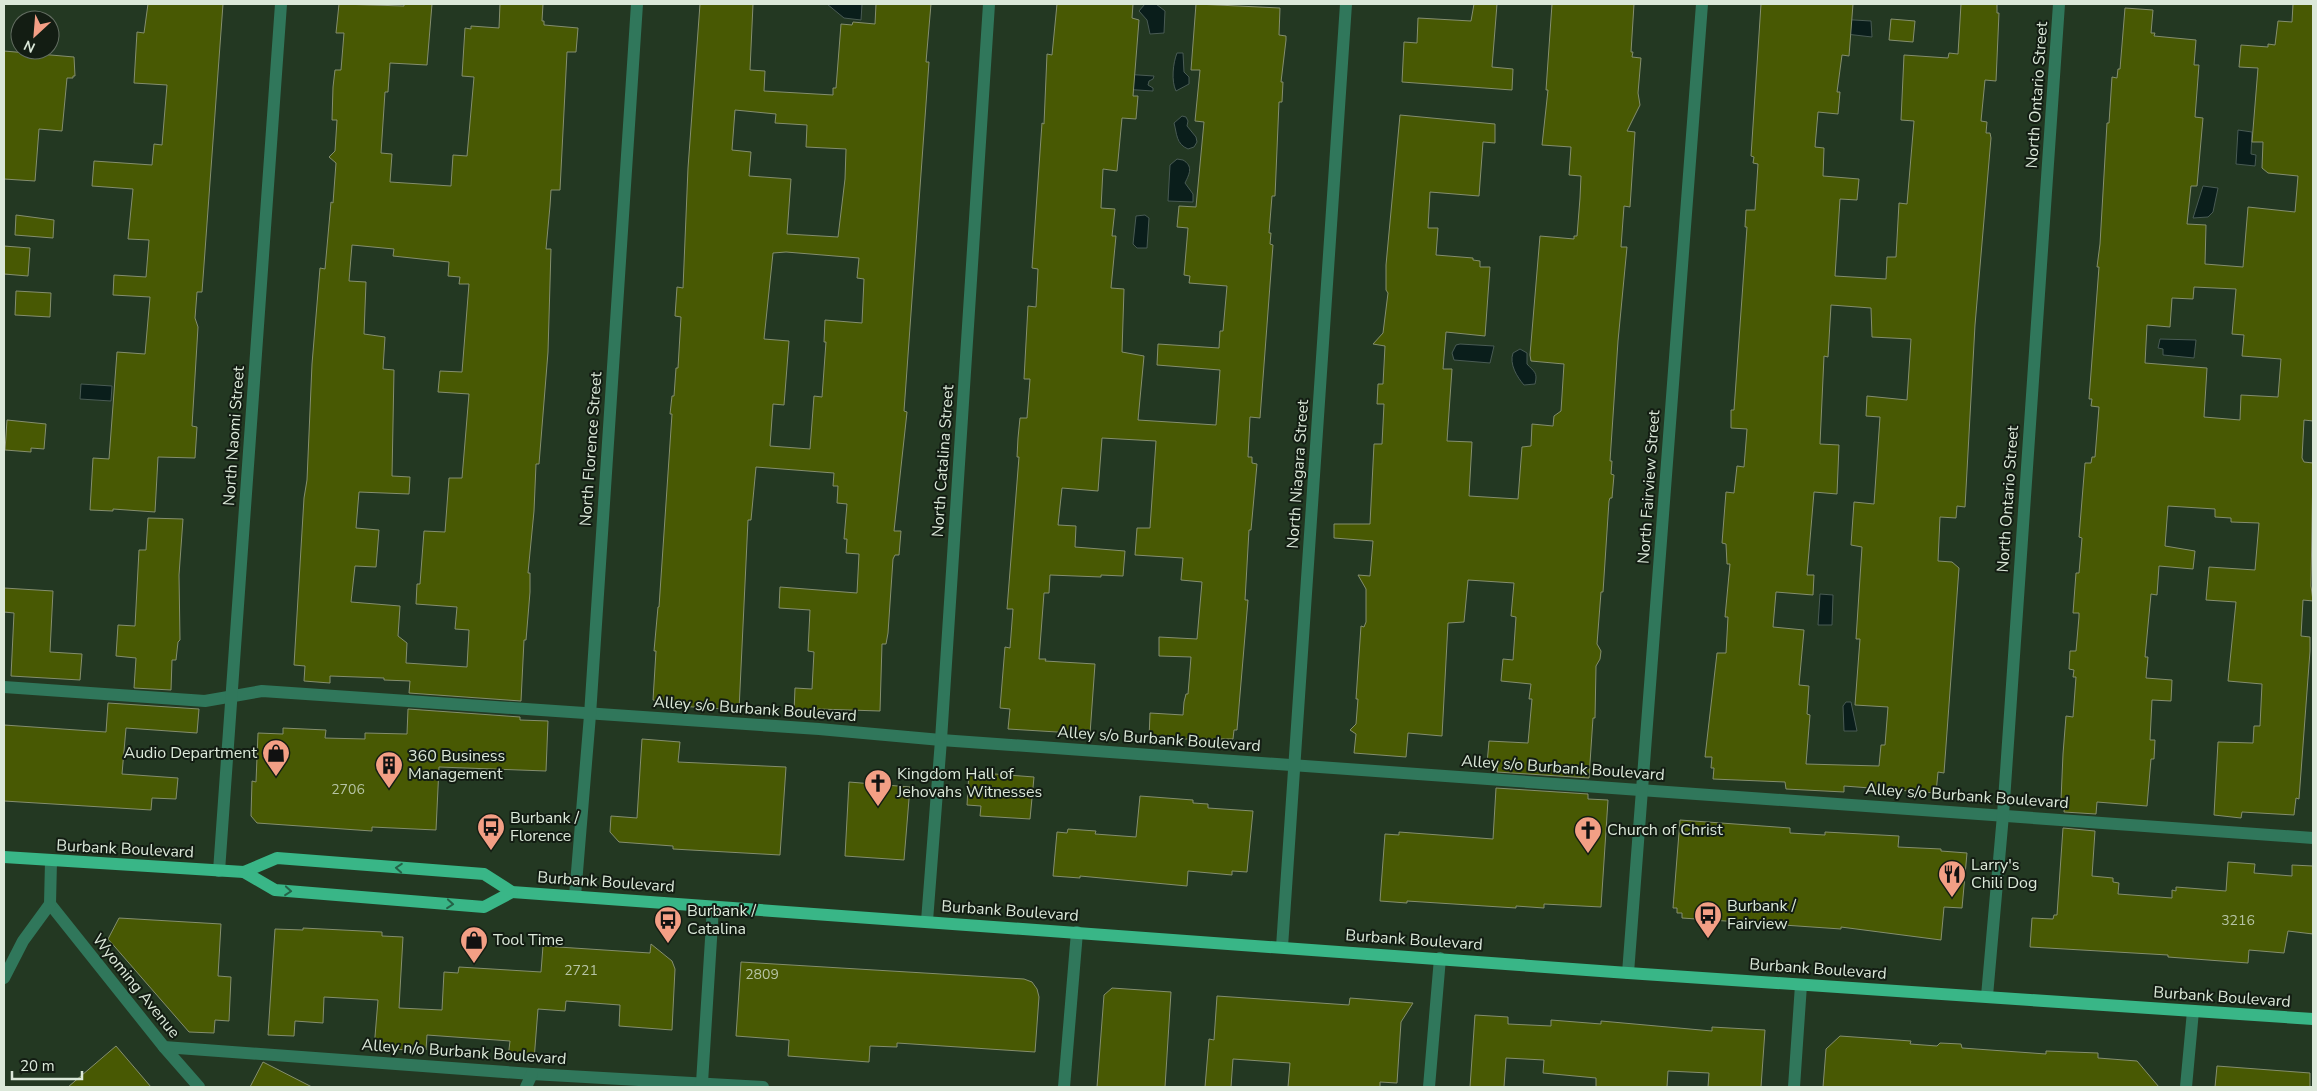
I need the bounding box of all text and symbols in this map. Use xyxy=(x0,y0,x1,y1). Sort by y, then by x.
north arrow xyxy=(10,10,60,60)
street label: North Ontario Street xyxy=(2021,20,2053,169)
text: N xyxy=(21,35,38,57)
street label: North Naomi Street xyxy=(218,365,250,507)
street label: North Florence Street xyxy=(575,371,607,527)
street label: North Catalina Street xyxy=(927,384,959,538)
street label: North Niagara Street xyxy=(1282,398,1314,549)
street label: North Fairview Street xyxy=(1633,409,1665,565)
street label: North Ontario Street xyxy=(1992,424,2024,573)
street label: Alley s/o Burbank Boulevard xyxy=(653,691,857,727)
street label: Alley s/o Burbank Boulevard xyxy=(1057,721,1261,757)
shop icon: Audio Department xyxy=(261,738,291,777)
place label: Audio Department xyxy=(123,742,257,764)
place label: 360 Business Management xyxy=(408,745,505,785)
building icon: 360 Business Management xyxy=(374,750,404,789)
street label: Alley s/o Burbank Boulevard xyxy=(1461,750,1665,786)
place label: Kingdom Hall of Jehovahs Witnesses xyxy=(896,763,1042,803)
church icon: Kingdom Hall of Jehovahs Witnesses xyxy=(863,768,893,807)
street label: Alley s/o Burbank Boulevard xyxy=(1865,778,2069,814)
house number: 2706 xyxy=(331,780,365,799)
place label: Burbank / Florence xyxy=(510,807,580,847)
bus stop icon: Burbank / Florence xyxy=(476,812,506,851)
church icon: Church of Christ xyxy=(1573,815,1603,854)
place label: Church of Christ xyxy=(1607,819,1723,841)
street label: Burbank Boulevard xyxy=(56,834,194,864)
place label: Larry's Chili Dog xyxy=(1971,854,2037,894)
restaurant icon: Larry's Chili Dog xyxy=(1937,859,1967,898)
one-way arrow xyxy=(394,862,402,873)
street label: Burbank Boulevard xyxy=(537,866,675,898)
one-way arrow xyxy=(284,886,292,897)
street label: Burbank Boulevard xyxy=(941,895,1079,927)
place label: Burbank / Fairview xyxy=(1727,895,1797,935)
one-way arrow xyxy=(446,899,454,910)
place label: Burbank / Catalina xyxy=(687,900,757,940)
bus stop icon: Burbank / Fairview xyxy=(1693,900,1723,939)
bus stop icon: Burbank / Catalina xyxy=(653,905,683,944)
house number: 3216 xyxy=(2221,911,2255,930)
street label: Burbank Boulevard xyxy=(1345,924,1483,956)
shop icon: Tool Time xyxy=(459,925,489,964)
street label: Wyoming Avenue xyxy=(87,929,185,1043)
place label: Tool Time xyxy=(493,929,564,951)
street label: Burbank Boulevard xyxy=(1749,953,1887,985)
house number: 2721 xyxy=(564,961,598,980)
house number: 2809 xyxy=(745,965,779,984)
street label: Burbank Boulevard xyxy=(2153,981,2291,1013)
street label: Alley n/o Burbank Boulevard xyxy=(361,1034,567,1070)
scale bar xyxy=(12,1048,82,1080)
text: 20 m xyxy=(20,1056,55,1076)

